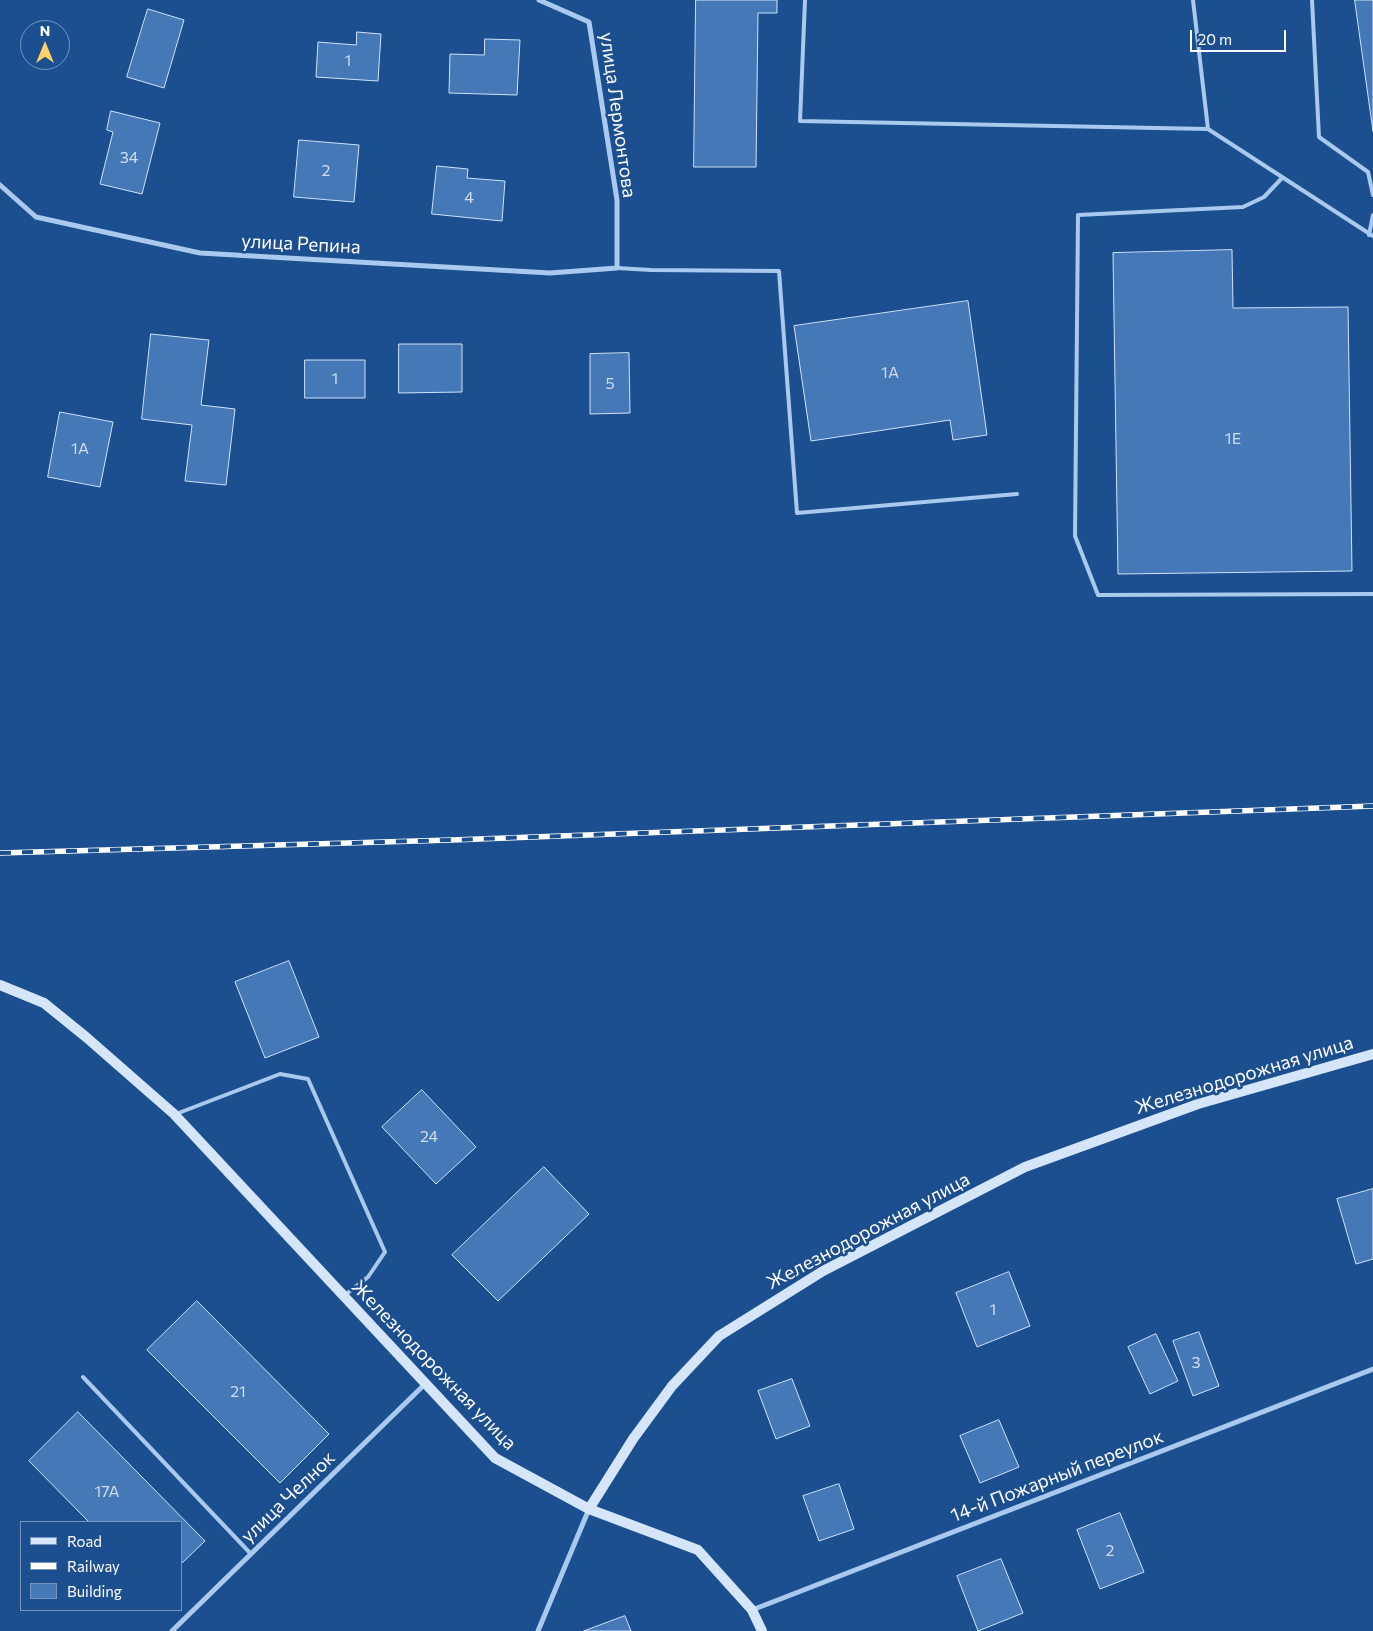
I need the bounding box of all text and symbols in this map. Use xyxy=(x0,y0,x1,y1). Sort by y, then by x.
north arrow xyxy=(20,20,70,70)
scale bar xyxy=(1193,20,1289,52)
text: N xyxy=(40,22,50,39)
text: 20 m xyxy=(1198,30,1232,48)
street label: улица Лермонтова xyxy=(595,31,641,199)
house number: 1 xyxy=(345,51,351,71)
house number: 34 xyxy=(120,148,138,168)
house number: 2 xyxy=(322,161,330,181)
house number: 4 xyxy=(464,188,474,208)
street label: улица Репина xyxy=(241,229,361,259)
house number: 1А xyxy=(881,363,899,383)
house number: 1 xyxy=(332,369,338,389)
house number: 5 xyxy=(605,374,615,394)
house number: 1Е xyxy=(1225,429,1241,449)
house number: 1А xyxy=(71,439,89,459)
street label: Железнодорожная улица xyxy=(1132,1031,1356,1119)
house number: 24 xyxy=(420,1127,438,1147)
street label: Железнодорожная улица xyxy=(762,1168,974,1294)
street label: Железнодорожная улица xyxy=(347,1275,521,1455)
house number: 1 xyxy=(990,1300,996,1320)
house number: 3 xyxy=(1191,1353,1201,1373)
house number: 21 xyxy=(230,1382,246,1402)
street label: 14-й Пожарный переулок xyxy=(948,1425,1166,1527)
street label: улица Челнок xyxy=(236,1447,340,1547)
house number: 17А xyxy=(95,1482,119,1502)
legend xyxy=(20,1521,182,1611)
text: Road xyxy=(67,1532,102,1550)
house number: 2 xyxy=(1106,1541,1114,1561)
text: Railway xyxy=(67,1557,120,1575)
text: Building xyxy=(67,1582,122,1600)

